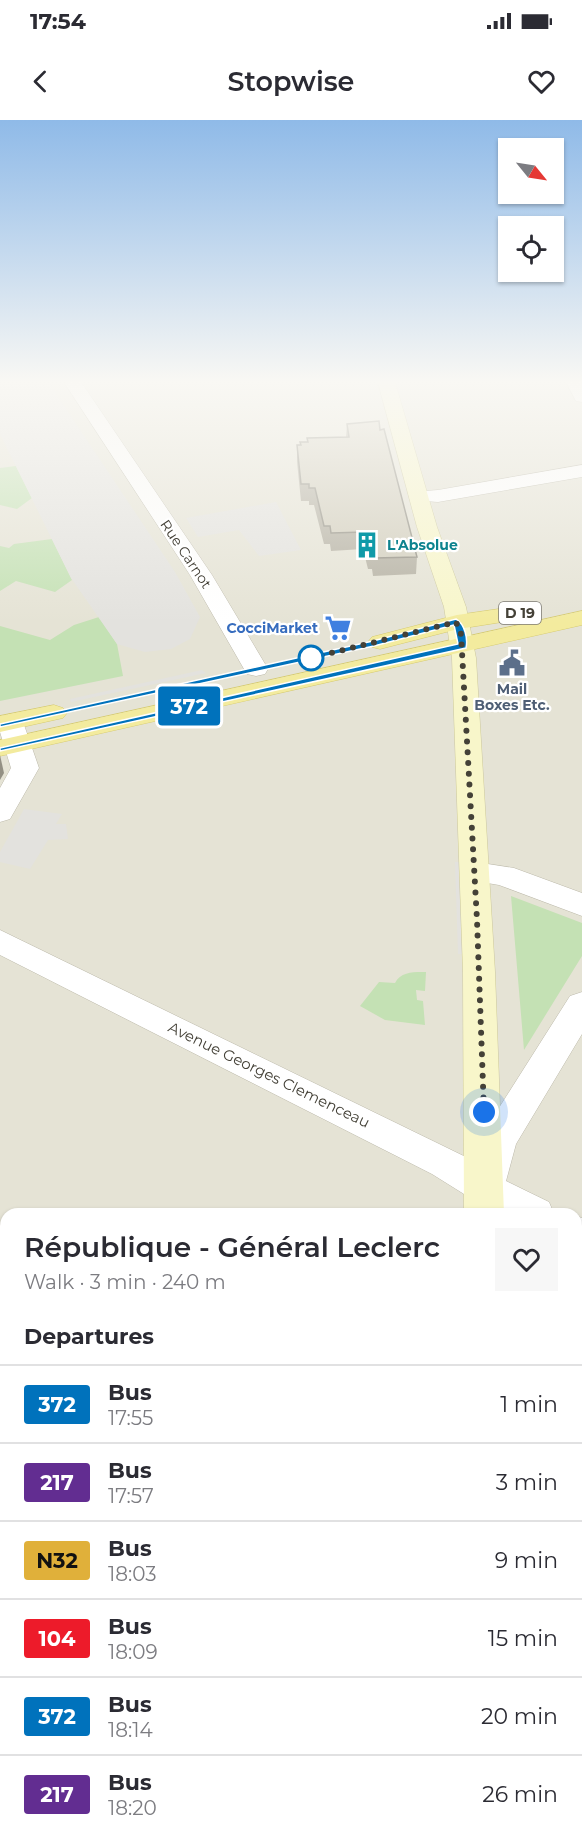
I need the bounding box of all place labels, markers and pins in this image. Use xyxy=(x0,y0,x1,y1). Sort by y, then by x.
building icon: L'Absolue xyxy=(352,530,382,560)
place label: L'Absolue xyxy=(387,536,458,554)
supermarket icon: CocciMarket xyxy=(323,613,353,643)
place label: CocciMarket xyxy=(227,619,318,637)
unlabelled marker xyxy=(298,645,324,671)
public building icon: Mail Boxes Etc. xyxy=(497,648,527,678)
place label: Mail Boxes Etc. xyxy=(474,680,550,714)

